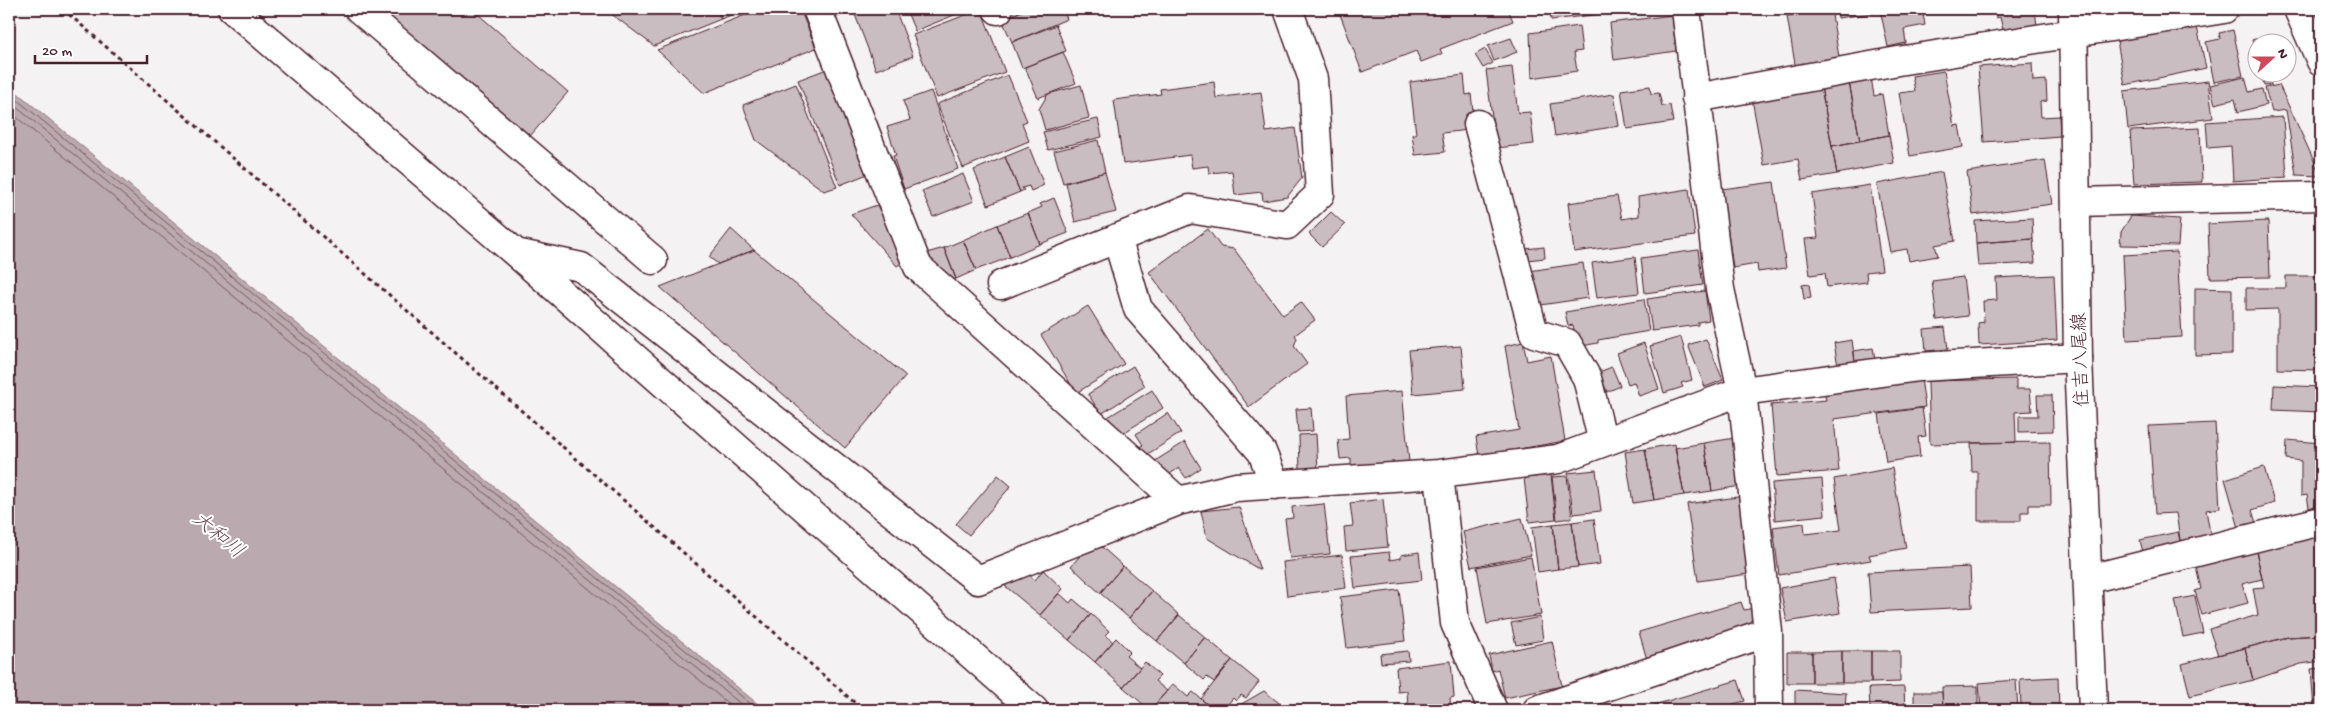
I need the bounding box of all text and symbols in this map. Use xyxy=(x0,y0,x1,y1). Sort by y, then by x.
scale bar xyxy=(35,32,148,64)
north arrow xyxy=(2248,32,2298,82)
text: 20 m xyxy=(42,43,72,61)
text: N xyxy=(2272,47,2291,62)
street label: 住吉八尾線 xyxy=(2068,312,2096,408)
water label: 大和川 xyxy=(186,508,248,565)

